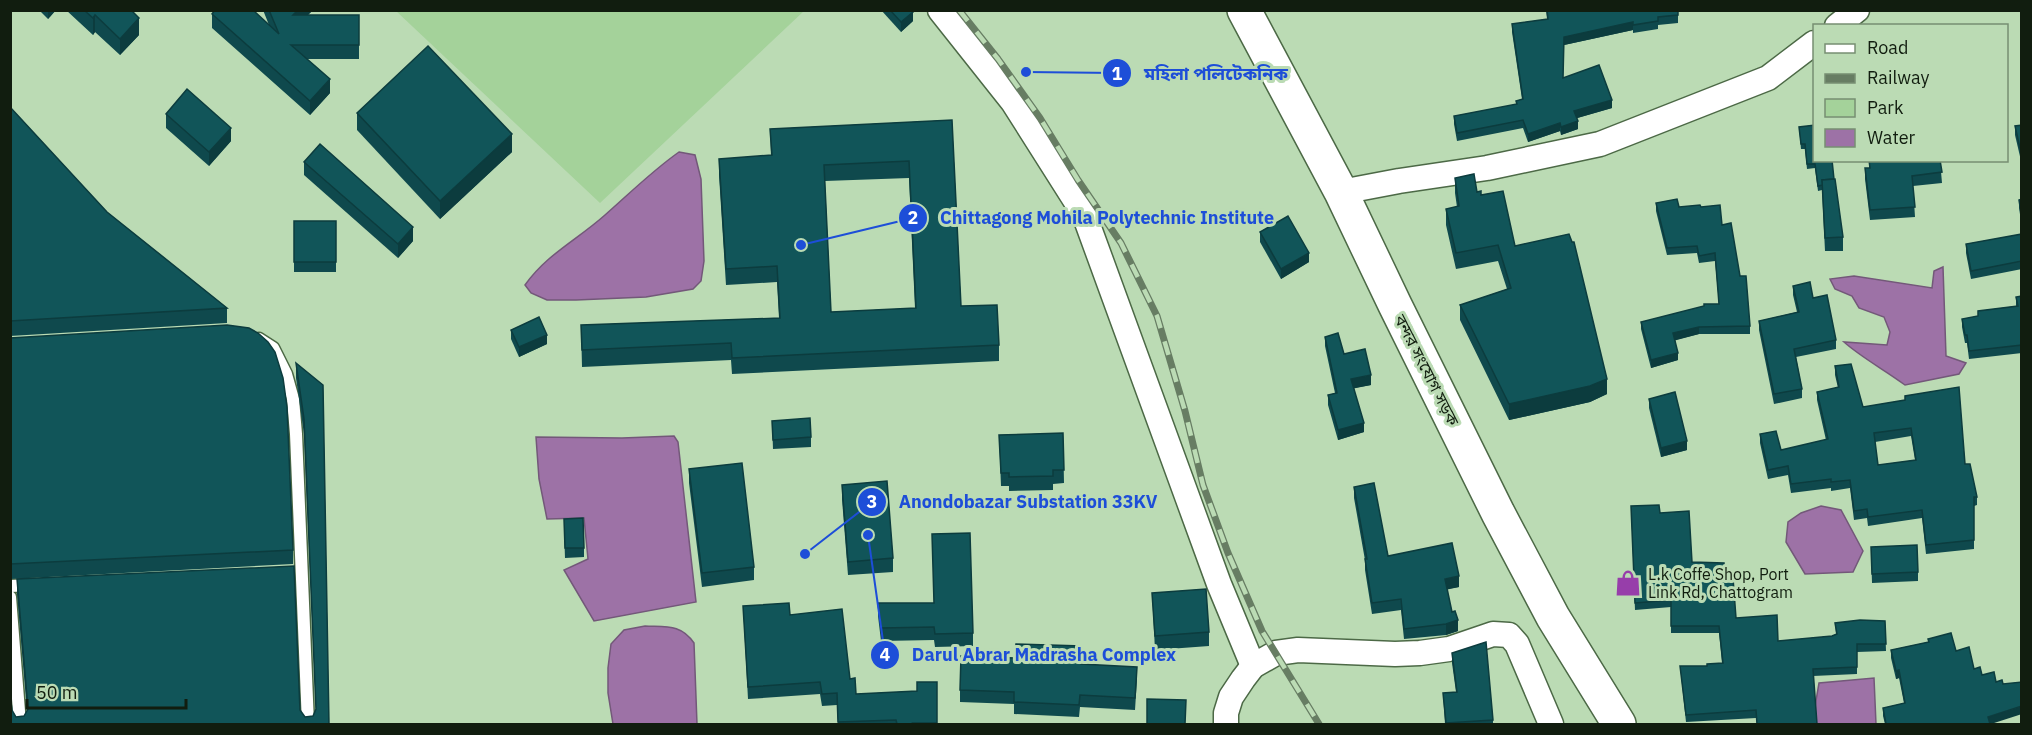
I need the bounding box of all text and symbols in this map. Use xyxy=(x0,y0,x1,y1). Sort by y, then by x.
legend xyxy=(1813,24,2008,162)
text: Road xyxy=(1867,36,1908,59)
callout: মহিলা পলিটেকনিক xyxy=(1102,55,1300,91)
text: 1 xyxy=(1112,62,1123,85)
text: মহিলা পলিটেকনিক xyxy=(1143,62,1288,85)
text: Railway xyxy=(1867,66,1929,89)
text: Park xyxy=(1867,96,1904,119)
text: Water xyxy=(1867,126,1916,149)
callout: Chittagong Mohila Polytechnic Institute xyxy=(898,200,1286,236)
text: 2 xyxy=(908,206,918,229)
text: Chittagong Mohila Polytechnic Institute xyxy=(940,206,1274,229)
street label: বন্দর সংযোগ সড়ক xyxy=(1390,310,1464,430)
callout: Anondobazar Substation 33KV xyxy=(857,484,1169,520)
text: 3 xyxy=(867,490,877,513)
text: Anondobazar Substation 33KV xyxy=(899,490,1158,513)
place label: L.k Coffe Shop, Port Link Rd, Chattogram xyxy=(1648,564,1793,602)
shop icon: L.k Coffe Shop, Port Link Rd, Chattogram xyxy=(1613,568,1643,598)
callout: Darul Abrar Madrasha Complex xyxy=(870,637,1189,673)
text: 4 xyxy=(880,643,891,666)
text: Darul Abrar Madrasha Complex xyxy=(912,643,1176,666)
scale bar xyxy=(27,672,186,710)
text: 50 m xyxy=(36,681,78,704)

